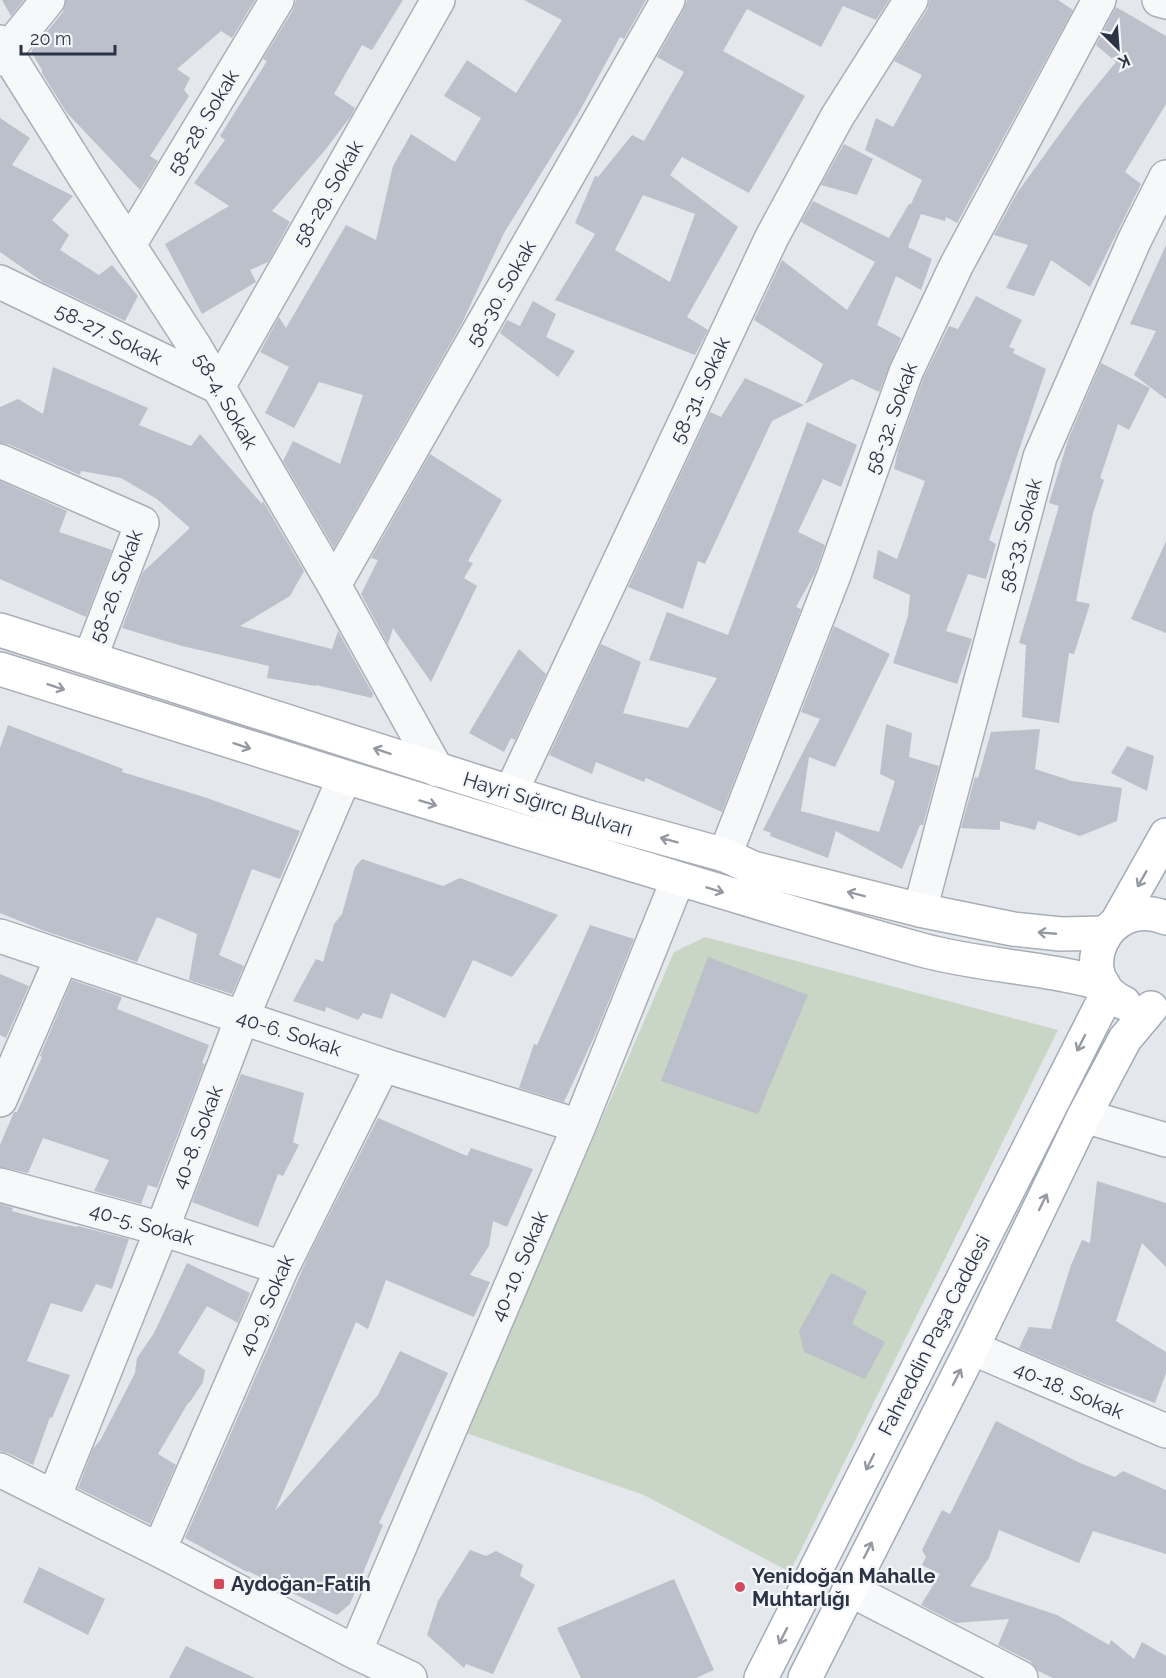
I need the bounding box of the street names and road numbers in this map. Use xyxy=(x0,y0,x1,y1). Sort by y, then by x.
street label: 58-28. Sokak xyxy=(162,65,244,179)
street label: 58-29. Sokak xyxy=(288,135,368,250)
street label: 58-30. Sokak xyxy=(461,235,541,350)
street label: 58-27. Sokak xyxy=(52,298,167,370)
street label: 58-31. Sokak xyxy=(665,333,735,447)
street label: 58-4. Sokak xyxy=(189,349,263,454)
street label: 58-32. Sokak xyxy=(860,359,922,477)
street label: 58-33. Sokak xyxy=(993,475,1047,595)
street label: 58-26. Sokak xyxy=(84,526,148,646)
street label: Hayri Sığırcı Bulvarı xyxy=(460,767,636,841)
street label: 40-6. Sokak xyxy=(234,1005,345,1061)
street label: 40-8. Sokak xyxy=(166,1082,228,1192)
street label: 40-5. Sokak xyxy=(87,1198,197,1250)
street label: 40-10. Sokak xyxy=(485,1207,553,1325)
street label: Fahreddin Paşa Caddesi xyxy=(873,1231,995,1439)
street label: 40-9. Sokak xyxy=(233,1250,299,1359)
street label: 40-18. Sokak xyxy=(1011,1356,1128,1424)

